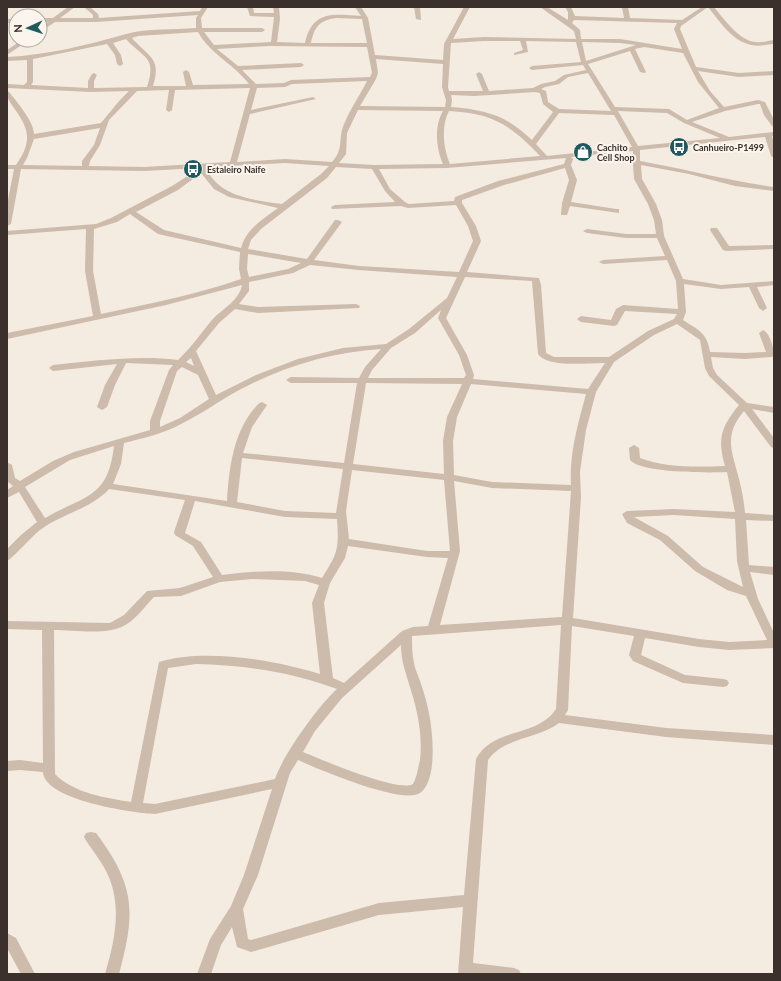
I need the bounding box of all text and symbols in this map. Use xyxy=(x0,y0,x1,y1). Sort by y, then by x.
north arrow xyxy=(8,8,48,48)
text: N xyxy=(11,24,24,33)
bus stop icon: Canhueiro-P1499 xyxy=(668,136,690,158)
shop icon: Cachito Cell Shop xyxy=(572,141,594,163)
place label: Cachito Cell Shop xyxy=(597,142,635,163)
place label: Canhueiro-P1499 xyxy=(693,142,764,153)
bus stop icon: Estaleiro Naife xyxy=(182,158,204,180)
place label: Estaleiro Naife xyxy=(207,164,266,175)

